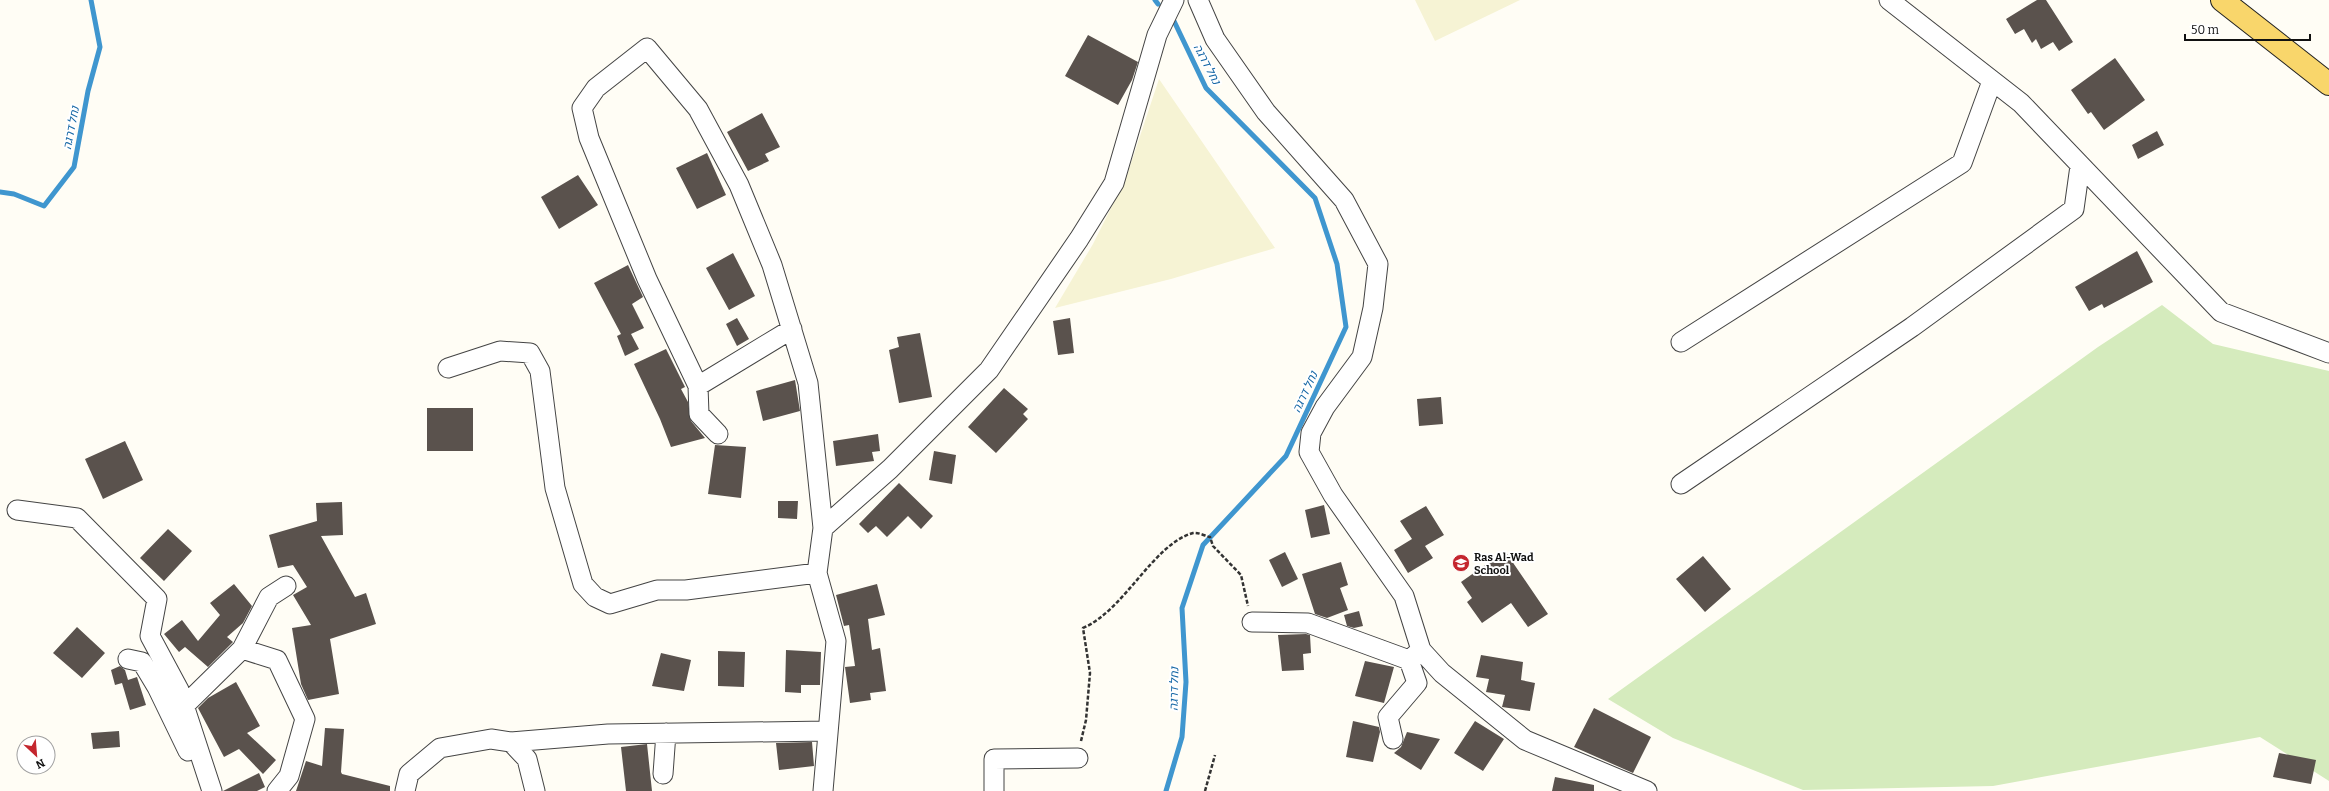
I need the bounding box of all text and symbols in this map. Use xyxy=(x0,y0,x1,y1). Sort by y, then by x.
scale bar xyxy=(2185,16,2310,42)
text: 50 m xyxy=(2191,23,2220,37)
water label: נחל דרגה xyxy=(1191,41,1224,88)
water label: נחל דרגה xyxy=(60,103,82,151)
water label: נחל דרגה xyxy=(1289,368,1321,415)
place label: Ras Al-Wad School xyxy=(1474,551,1534,577)
school or university icon: Ras Al-Wad School xyxy=(1451,553,1471,573)
water label: נחל דרגה xyxy=(1167,665,1181,711)
north arrow xyxy=(16,735,56,775)
text: N xyxy=(33,756,47,771)

